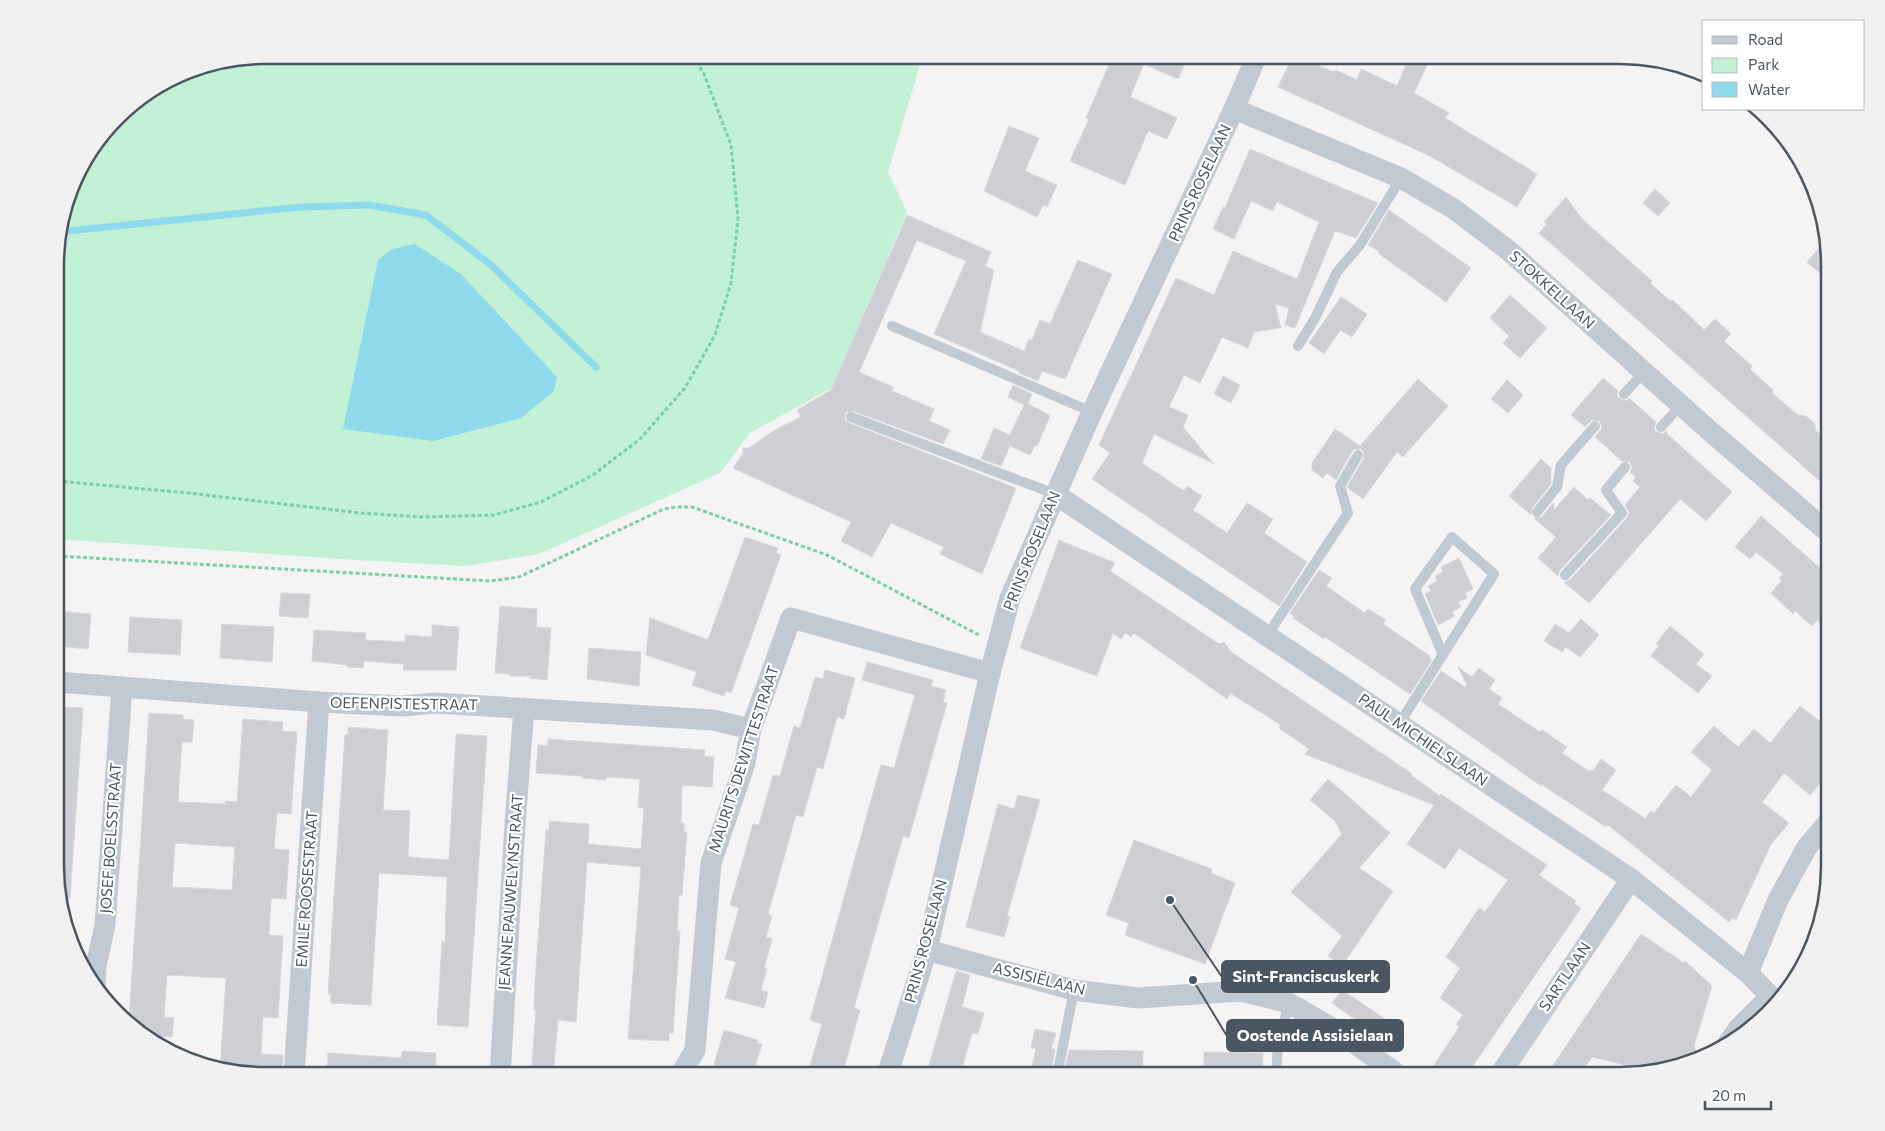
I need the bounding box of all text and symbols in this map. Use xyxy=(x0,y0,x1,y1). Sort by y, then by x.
legend xyxy=(1702,20,1865,110)
text: Road xyxy=(1748,30,1783,48)
text: Park xyxy=(1748,55,1779,73)
text: Water xyxy=(1748,80,1790,98)
street label: PRINS ROSELAAN xyxy=(1164,121,1234,244)
street label: STOKKELLAAN xyxy=(1506,246,1599,332)
street label: PRINS ROSELAAN xyxy=(999,488,1063,613)
street label: MAURITS DEWITTESTRAAT xyxy=(704,663,782,854)
street label: PAUL MICHIELSLAAN xyxy=(1355,689,1492,789)
street label: OEFENPISTESTRAAT xyxy=(330,693,479,713)
street label: JOSEF BOELSSTRAAT xyxy=(96,761,124,914)
street label: JEANNE PAUWELYNSTRAAT xyxy=(494,793,526,991)
street label: EMILE ROOSESTRAAT xyxy=(292,810,320,968)
street label: PRINS ROSELAAN xyxy=(900,877,950,1004)
street label: SARTLAAN xyxy=(1535,939,1594,1014)
street label: ASSISIËLAAN xyxy=(991,958,1087,998)
callout: Sint-Franciscuskerk xyxy=(1222,961,1389,992)
text: Sint-Franciscuskerk xyxy=(1232,966,1380,985)
callout: Oostende Assisielaan xyxy=(1227,1020,1403,1051)
text: Oostende Assisielaan xyxy=(1237,1025,1393,1044)
scale bar xyxy=(1705,1078,1771,1110)
text: 20 m xyxy=(1712,1086,1746,1104)

